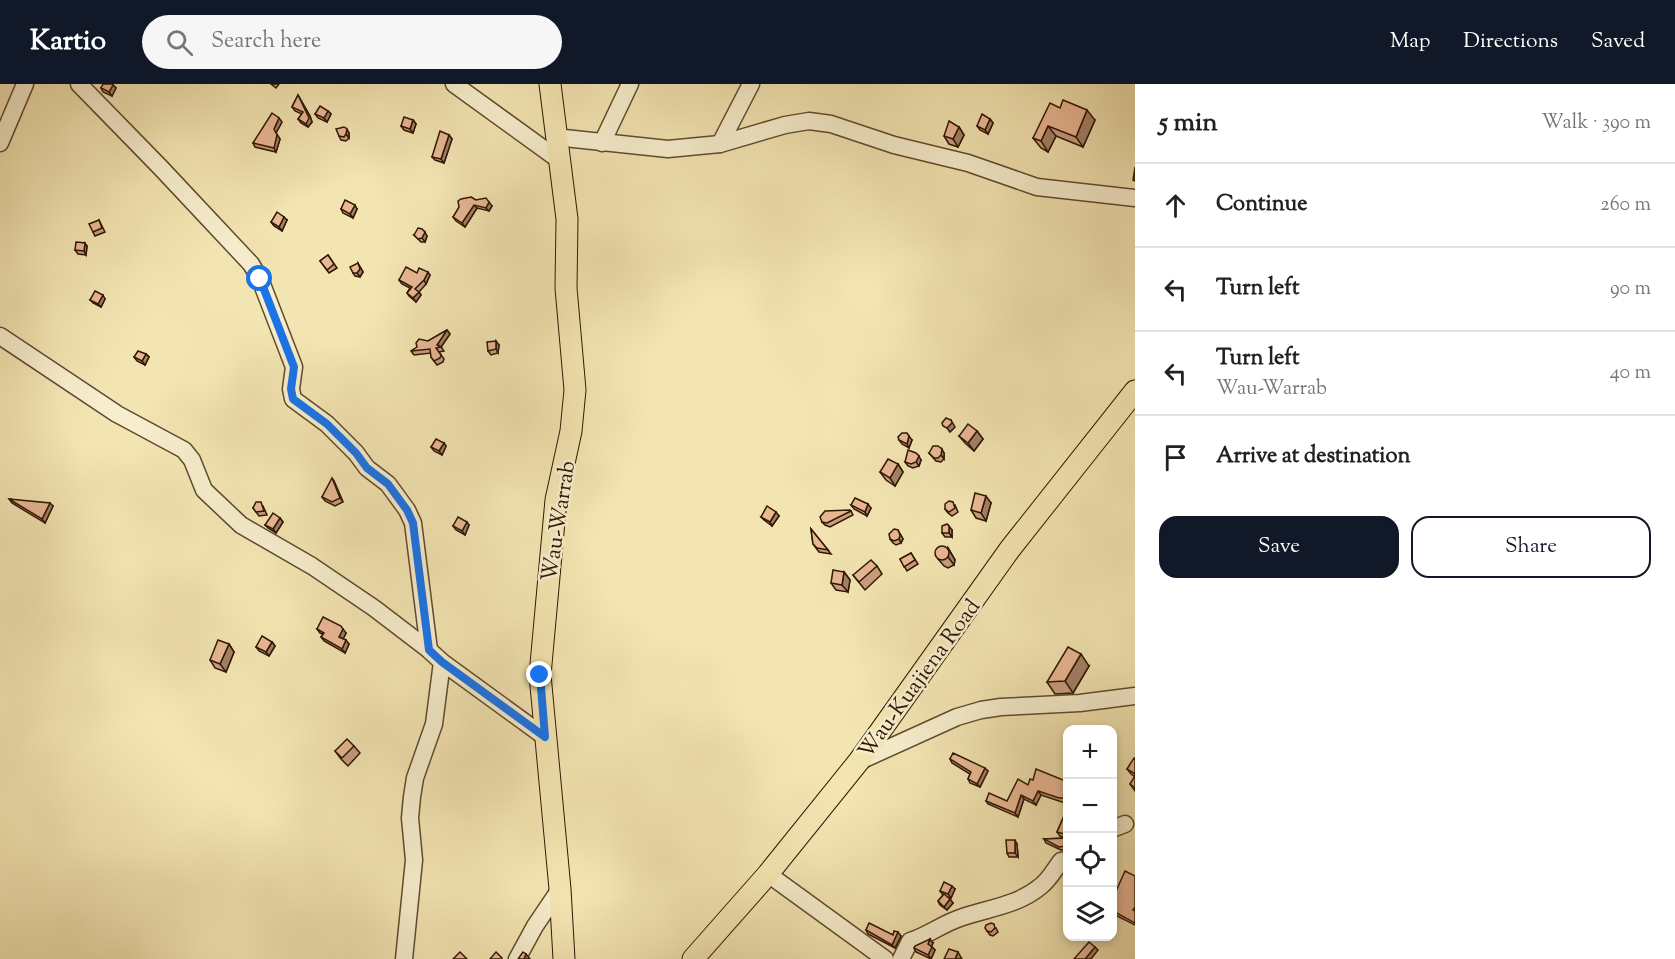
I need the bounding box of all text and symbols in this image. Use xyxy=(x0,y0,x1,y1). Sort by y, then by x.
search box xyxy=(142,15,562,69)
text: Kartio xyxy=(30,22,106,62)
icon: search xyxy=(163,26,196,59)
text: Search here xyxy=(211,26,321,58)
text: Map xyxy=(1390,27,1430,57)
text: Directions xyxy=(1463,27,1558,57)
text: Saved xyxy=(1591,27,1645,57)
text: 5 min xyxy=(1159,105,1218,142)
text: Walk · 390 m xyxy=(1542,109,1651,138)
icon: ahead xyxy=(1159,189,1192,222)
text: Continue xyxy=(1216,189,1307,221)
text: 260 m xyxy=(1600,191,1651,220)
route start xyxy=(246,265,272,291)
icon: left xyxy=(1159,273,1192,306)
text: Turn left xyxy=(1216,273,1299,305)
text: 90 m xyxy=(1610,275,1651,304)
text: Turn left xyxy=(1216,343,1299,375)
icon: left xyxy=(1159,357,1192,390)
text: 40 m xyxy=(1610,359,1651,388)
text: Wau-Warrab xyxy=(1216,375,1327,404)
icon: arrive xyxy=(1159,441,1192,474)
text: Arrive at destination xyxy=(1216,441,1411,473)
street label: Wau-Warrab xyxy=(535,459,585,584)
button: Save xyxy=(1159,516,1399,578)
button: Share xyxy=(1411,516,1651,578)
street label: Wau-Kuajiena Road xyxy=(851,593,989,766)
route end xyxy=(526,661,552,687)
map controls xyxy=(1063,725,1117,941)
button: + xyxy=(1063,725,1117,779)
button: − xyxy=(1063,779,1117,833)
button: locate xyxy=(1063,833,1117,887)
button: layers xyxy=(1063,887,1117,941)

